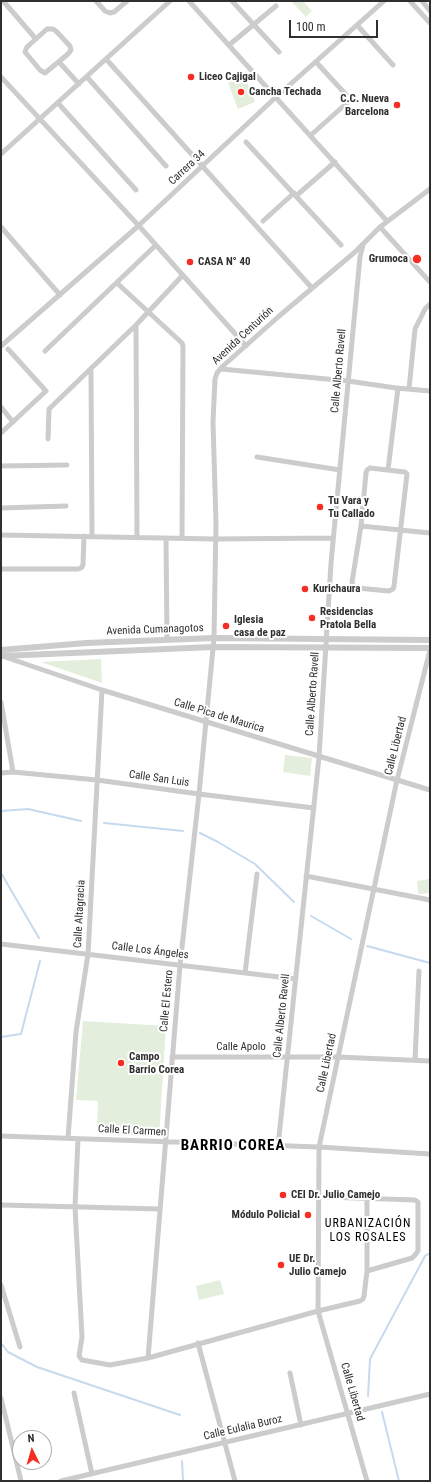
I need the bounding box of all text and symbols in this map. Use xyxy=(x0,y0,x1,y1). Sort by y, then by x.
scale bar xyxy=(291,12,380,38)
text: 100 m xyxy=(296,20,326,34)
place label: Liceo Cajigal xyxy=(199,70,256,84)
marker: Liceo Cajigal xyxy=(186,72,196,82)
place label: Cancha Techada xyxy=(249,85,321,99)
marker: Cancha Techada xyxy=(236,87,246,97)
place label: C.C. Nueva Barcelona xyxy=(340,92,389,118)
marker: C.C. Nueva Barcelona xyxy=(392,100,402,110)
street label: Carrera 34 xyxy=(166,148,208,188)
place label: Grumoca xyxy=(369,252,408,266)
marker: Grumoca xyxy=(411,253,423,265)
place label: CASA N° 40 xyxy=(198,255,251,269)
marker: CASA N° 40 xyxy=(185,257,195,267)
street label: Avenida Centurión xyxy=(210,304,276,368)
street label: Calle Alberto Ravell xyxy=(329,328,349,414)
place label: Tu Vara y Tu Callado xyxy=(328,494,375,520)
marker: Tu Vara y Tu Callado xyxy=(315,502,325,512)
place label: Kurichaura xyxy=(313,582,361,596)
marker: Kurichaura xyxy=(300,584,310,594)
place label: Residencias Pratola Bella xyxy=(320,605,376,631)
place label: Iglesia casa de paz xyxy=(234,613,286,639)
marker: Residencias Pratola Bella xyxy=(307,613,317,623)
marker: Iglesia casa de paz xyxy=(221,621,231,631)
street label: Avenida Cumanagotos xyxy=(106,622,204,638)
street label: Calle Alberto Ravell xyxy=(303,651,323,737)
street label: Calle Pica de Maurica xyxy=(172,696,266,736)
street label: Calle Libertad xyxy=(382,715,410,777)
street label: Calle San Luis xyxy=(128,768,190,790)
street label: Calle Altagracia xyxy=(72,880,88,948)
street label: Calle Los Ángeles xyxy=(111,940,189,962)
street label: Calle El Estero xyxy=(158,969,176,1033)
street label: Calle Alberto Ravell xyxy=(271,973,293,1059)
street label: Calle Libertad xyxy=(314,1032,340,1094)
street label: Calle Apolo xyxy=(216,1040,266,1054)
place label: Campo Barrio Corea xyxy=(129,1050,184,1076)
marker: Campo Barrio Corea xyxy=(116,1058,126,1068)
street label: Calle El Carmen xyxy=(98,1123,166,1139)
district label: BARRIO COREA xyxy=(181,1137,285,1155)
place label: CEI Dr. Julio Camejo xyxy=(291,1188,380,1202)
marker: CEI Dr. Julio Camejo xyxy=(278,1190,288,1200)
place label: Módulo Policial xyxy=(232,1208,300,1222)
marker: Módulo Policial xyxy=(303,1210,313,1220)
district label: URBANIZACIÓN LOS ROSALES xyxy=(325,1217,411,1245)
place label: UE Dr. Julio Camejo xyxy=(289,1252,346,1278)
marker: UE Dr. Julio Camejo xyxy=(276,1260,286,1270)
street label: Calle Libertad xyxy=(337,1361,367,1423)
street label: Calle Eulalia Buroz xyxy=(202,1413,284,1443)
north arrow xyxy=(12,1430,52,1470)
text: N xyxy=(27,1432,35,1445)

